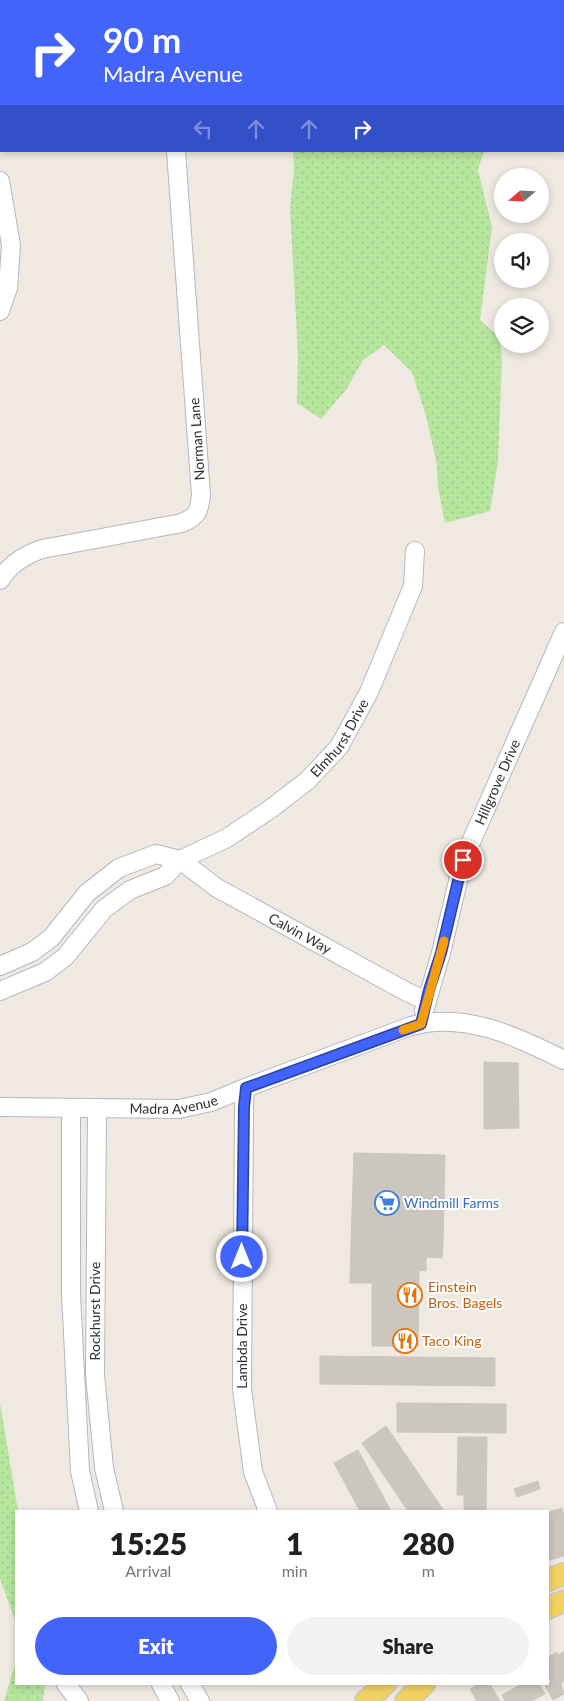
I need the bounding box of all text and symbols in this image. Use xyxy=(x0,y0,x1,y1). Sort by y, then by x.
text: 90 m xyxy=(103,18,181,60)
icon: right xyxy=(20,20,85,85)
text: Madra Avenue xyxy=(103,60,243,87)
icon: left xyxy=(189,115,217,143)
icon: ahead xyxy=(242,115,270,143)
icon: ahead xyxy=(295,115,323,143)
icon: right xyxy=(348,115,376,143)
north arrow xyxy=(494,168,549,222)
map controls xyxy=(494,168,549,353)
button: sound xyxy=(494,233,549,288)
button: layers xyxy=(494,298,549,353)
street label: Norman Lane xyxy=(185,397,208,481)
street label: Elmhurst Drive xyxy=(306,696,372,780)
street label: Hillgrove Drive xyxy=(471,737,523,828)
pin xyxy=(442,839,484,881)
icon: arrive xyxy=(449,846,477,874)
street label: Calvin Way xyxy=(266,909,335,957)
street label: Madra Avenue xyxy=(129,1091,220,1117)
supermarket icon: Windmill Farms xyxy=(374,1190,400,1216)
place label: Windmill Farms xyxy=(404,1194,499,1211)
position arrow xyxy=(215,1230,267,1282)
street label: Rockhurst Drive xyxy=(86,1262,103,1360)
place label: Einstein Bros. Bagels xyxy=(428,1278,502,1311)
restaurant icon: Einstein Bros. Bagels xyxy=(397,1282,423,1308)
street label: Lambda Drive xyxy=(233,1303,250,1389)
restaurant icon: Taco King xyxy=(392,1328,418,1354)
place label: Taco King xyxy=(422,1332,481,1349)
text: 15:25 xyxy=(110,1525,187,1561)
text: 1 xyxy=(286,1525,303,1561)
text: 280 xyxy=(402,1525,454,1561)
text: Arrival xyxy=(125,1561,171,1580)
text: min xyxy=(282,1561,308,1580)
text: m xyxy=(422,1561,435,1580)
button: Exit xyxy=(35,1617,277,1675)
button: Share xyxy=(287,1617,529,1675)

